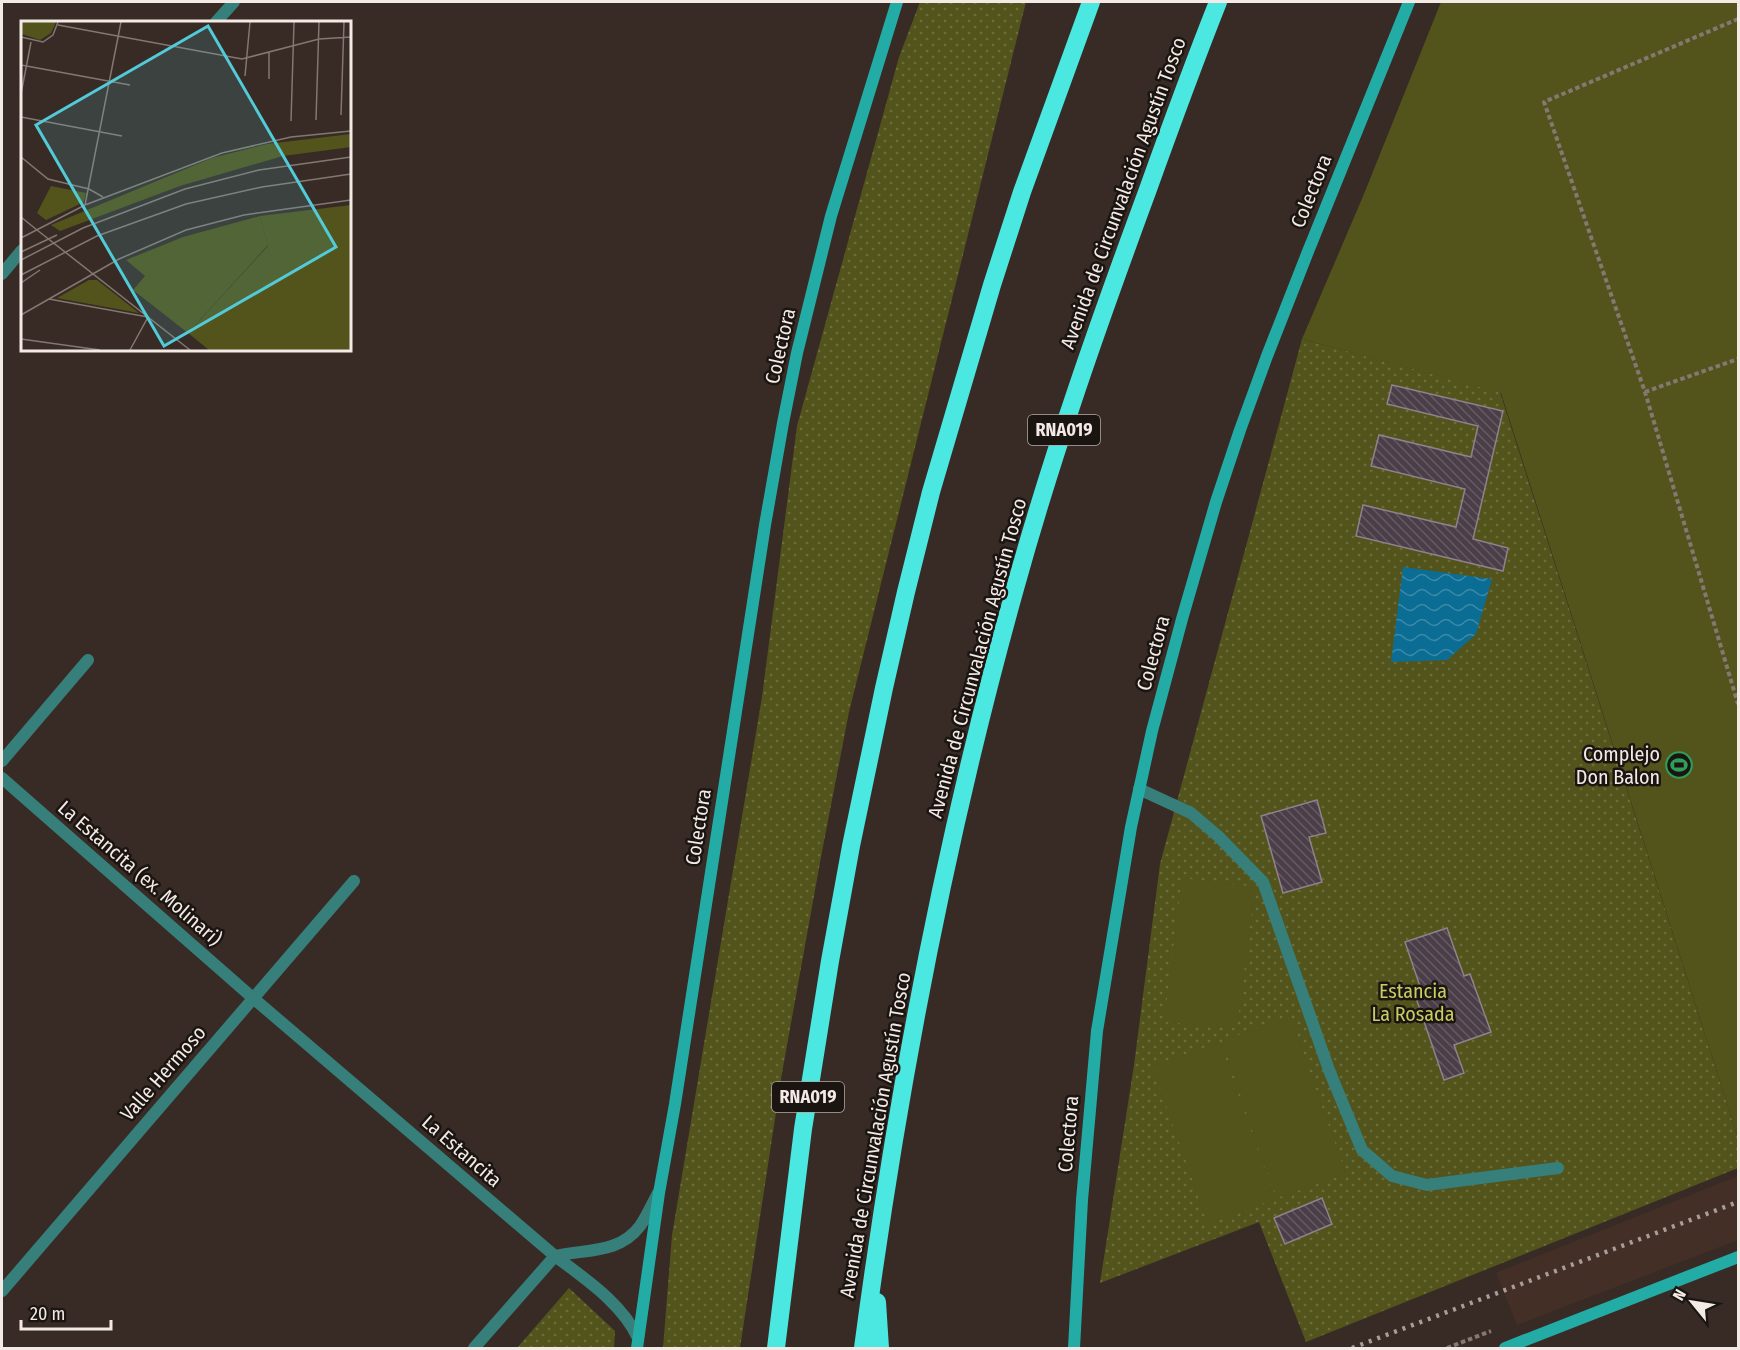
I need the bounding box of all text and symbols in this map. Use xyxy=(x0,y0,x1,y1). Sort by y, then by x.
inset map xyxy=(21,21,351,351)
street label: Avenida de Circunvalación Agustín Tosco xyxy=(1055,34,1191,352)
street label: Colectora xyxy=(1285,151,1337,231)
street label: Colectora xyxy=(760,306,800,386)
road number: RNA019 xyxy=(1028,415,1100,445)
street label: Avenida de Circunvalación Agustín Tosco xyxy=(923,495,1031,821)
street label: Colectora xyxy=(1131,613,1175,693)
place label: Complejo Don Balon xyxy=(1576,742,1660,789)
sports icon: Complejo Don Balon xyxy=(1664,750,1694,780)
street label: Colectora xyxy=(680,787,716,867)
street label: La Estancita (ex. Molinari) xyxy=(53,795,227,951)
street label: Avenida de Circunvalación Agustín Tosco xyxy=(835,970,915,1300)
park label: Estancia La Rosada xyxy=(1371,979,1455,1026)
street label: Valle Hermoso xyxy=(115,1021,211,1125)
road number: RNA019 xyxy=(772,1082,844,1112)
street label: Colectora xyxy=(1053,1095,1083,1173)
street label: La Estancita xyxy=(417,1110,507,1192)
north arrow xyxy=(1662,1272,1722,1332)
text: N xyxy=(1669,1286,1690,1304)
scale bar xyxy=(21,1293,111,1331)
text: 20 m xyxy=(30,1303,65,1325)

